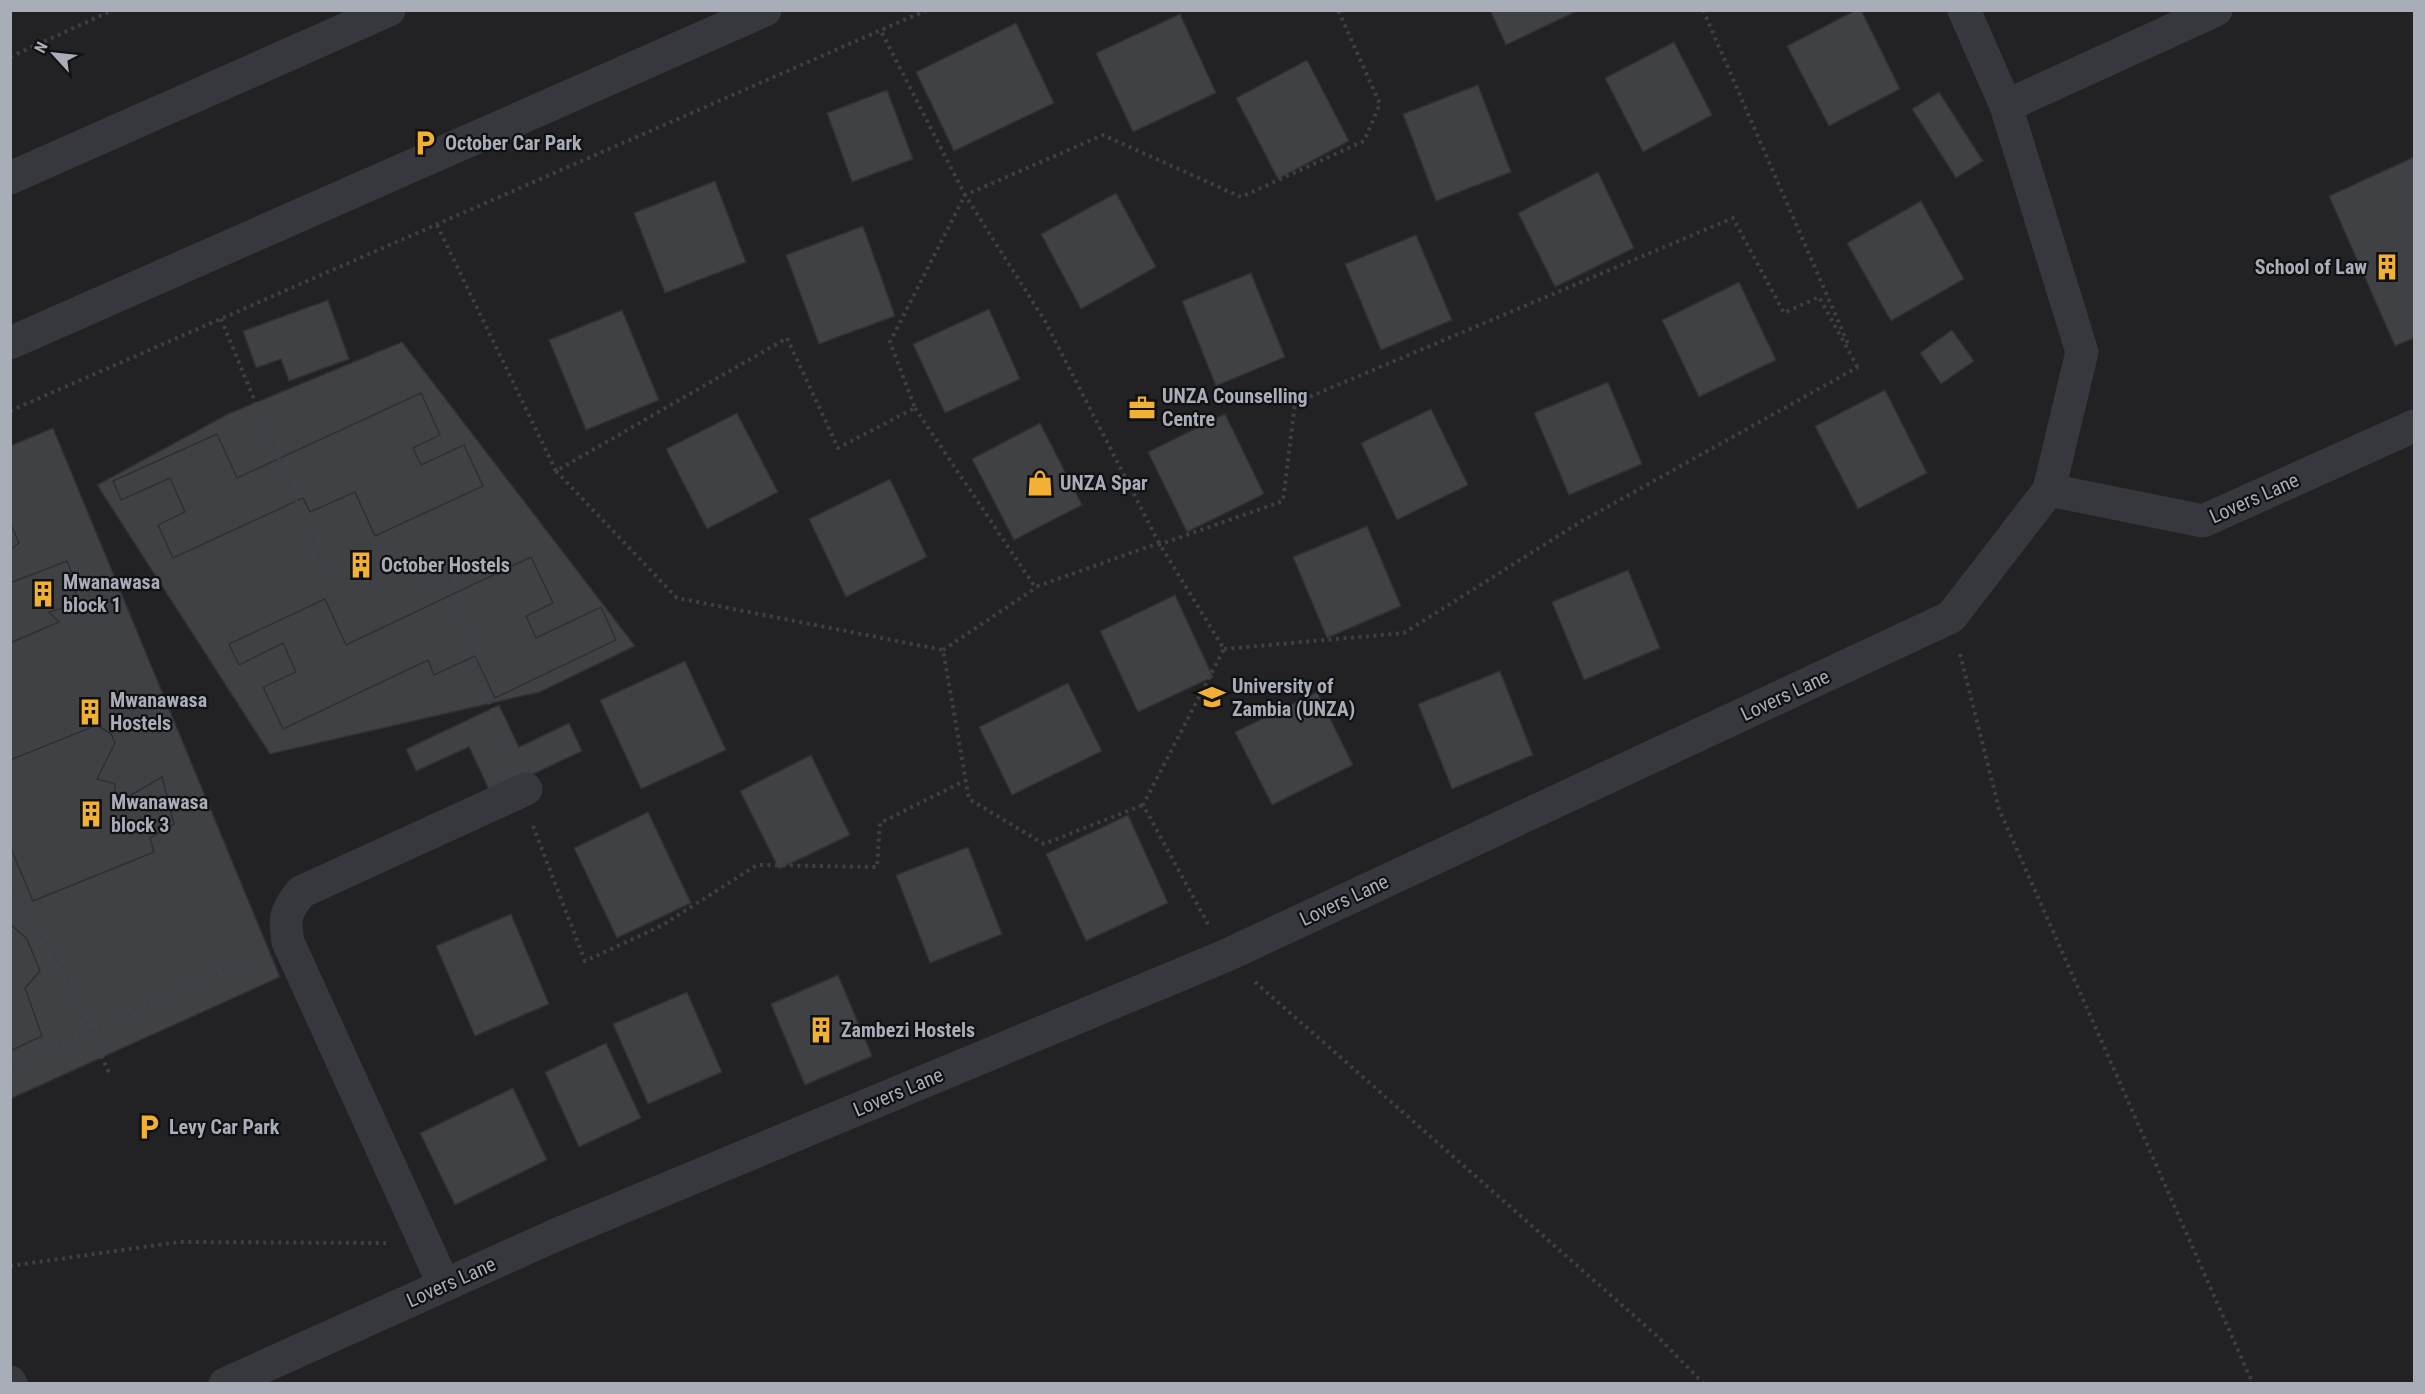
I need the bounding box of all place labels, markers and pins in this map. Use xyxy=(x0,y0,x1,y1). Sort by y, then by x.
parking icon: October Car Park xyxy=(410,128,440,158)
place label: October Car Park xyxy=(445,131,582,155)
building icon: School of Law xyxy=(2372,252,2402,282)
place label: School of Law xyxy=(2255,255,2367,279)
place label: UNZA Counselling Centre xyxy=(1162,384,1308,431)
office icon: UNZA Counselling Centre xyxy=(1127,393,1157,423)
shop icon: UNZA Spar xyxy=(1025,468,1055,498)
place label: UNZA Spar xyxy=(1060,471,1148,495)
building icon: October Hostels xyxy=(346,550,376,580)
place label: October Hostels xyxy=(381,553,510,577)
place label: Mwanawasa block 1 xyxy=(63,570,160,617)
building icon: Mwanawasa block 1 xyxy=(28,579,58,609)
place label: University of Zambia (UNZA) xyxy=(1232,674,1355,721)
school or university icon: University of Zambia (UNZA) xyxy=(1197,682,1227,712)
place label: Mwanawasa Hostels xyxy=(110,688,207,735)
building icon: Mwanawasa Hostels xyxy=(75,697,105,727)
place label: Mwanawasa block 3 xyxy=(111,790,208,837)
building icon: Mwanawasa block 3 xyxy=(76,799,106,829)
building icon: Zambezi Hostels xyxy=(806,1015,836,1045)
place label: Zambezi Hostels xyxy=(841,1018,975,1042)
parking icon: Levy Car Park xyxy=(134,1112,164,1142)
place label: Levy Car Park xyxy=(169,1115,280,1139)

